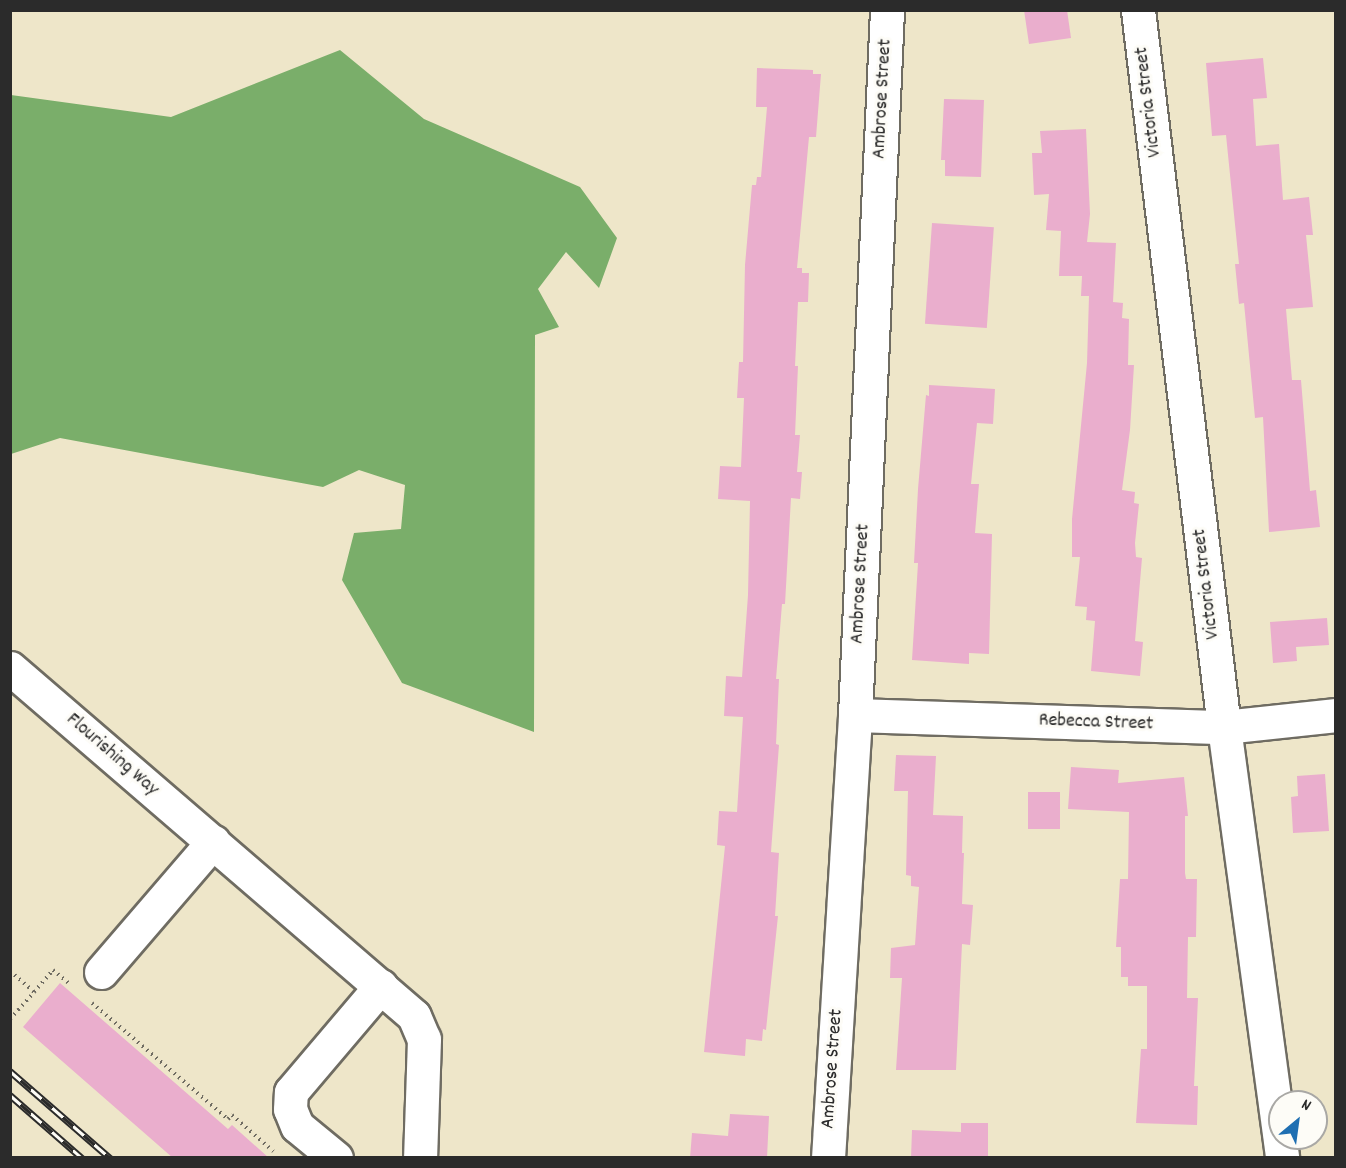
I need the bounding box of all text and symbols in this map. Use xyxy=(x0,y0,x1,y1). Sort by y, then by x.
street label: Ambrose Street xyxy=(868,38,898,160)
street label: Victoria Street xyxy=(1130,45,1168,159)
street label: Ambrose Street xyxy=(846,523,876,645)
street label: Victoria Street xyxy=(1188,527,1226,641)
street label: Flourishing Way xyxy=(61,708,163,802)
street label: Rebecca Street xyxy=(1038,709,1154,737)
street label: Ambrose Street xyxy=(817,1008,849,1130)
north arrow xyxy=(1268,1090,1328,1150)
text: N xyxy=(1297,1094,1315,1118)

